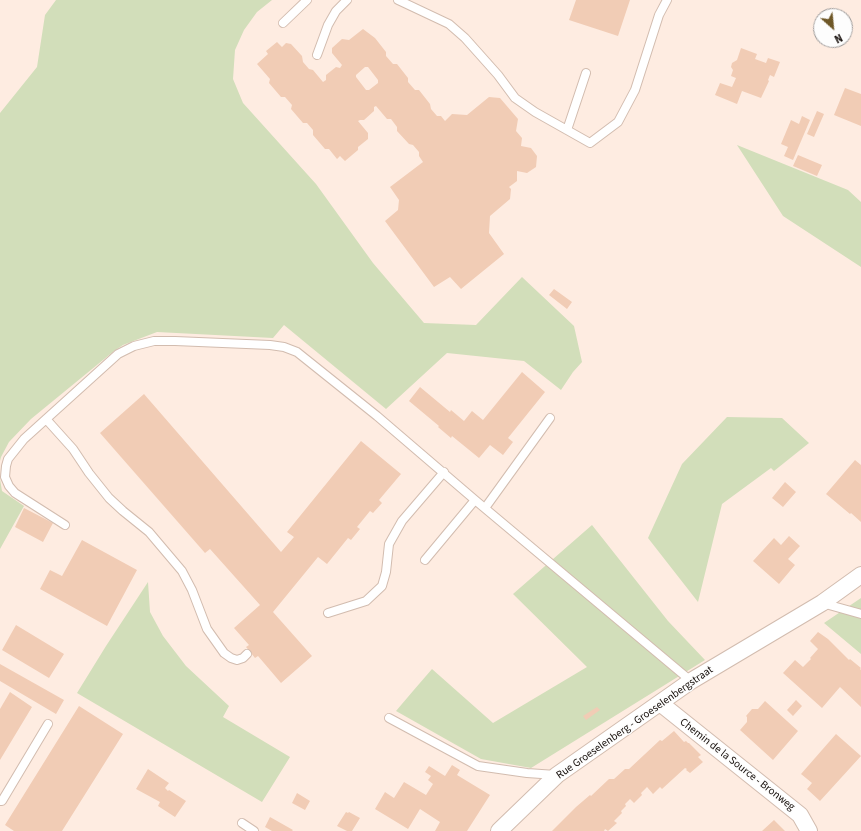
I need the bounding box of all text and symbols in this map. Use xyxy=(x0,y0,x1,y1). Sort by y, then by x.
north arrow xyxy=(813,8,853,48)
text: N xyxy=(832,30,845,47)
street label: Rue Groeselenberg - Groeselenbergstraat xyxy=(554,664,716,782)
street label: Chemin de la Source - Bronweg xyxy=(677,716,797,814)

